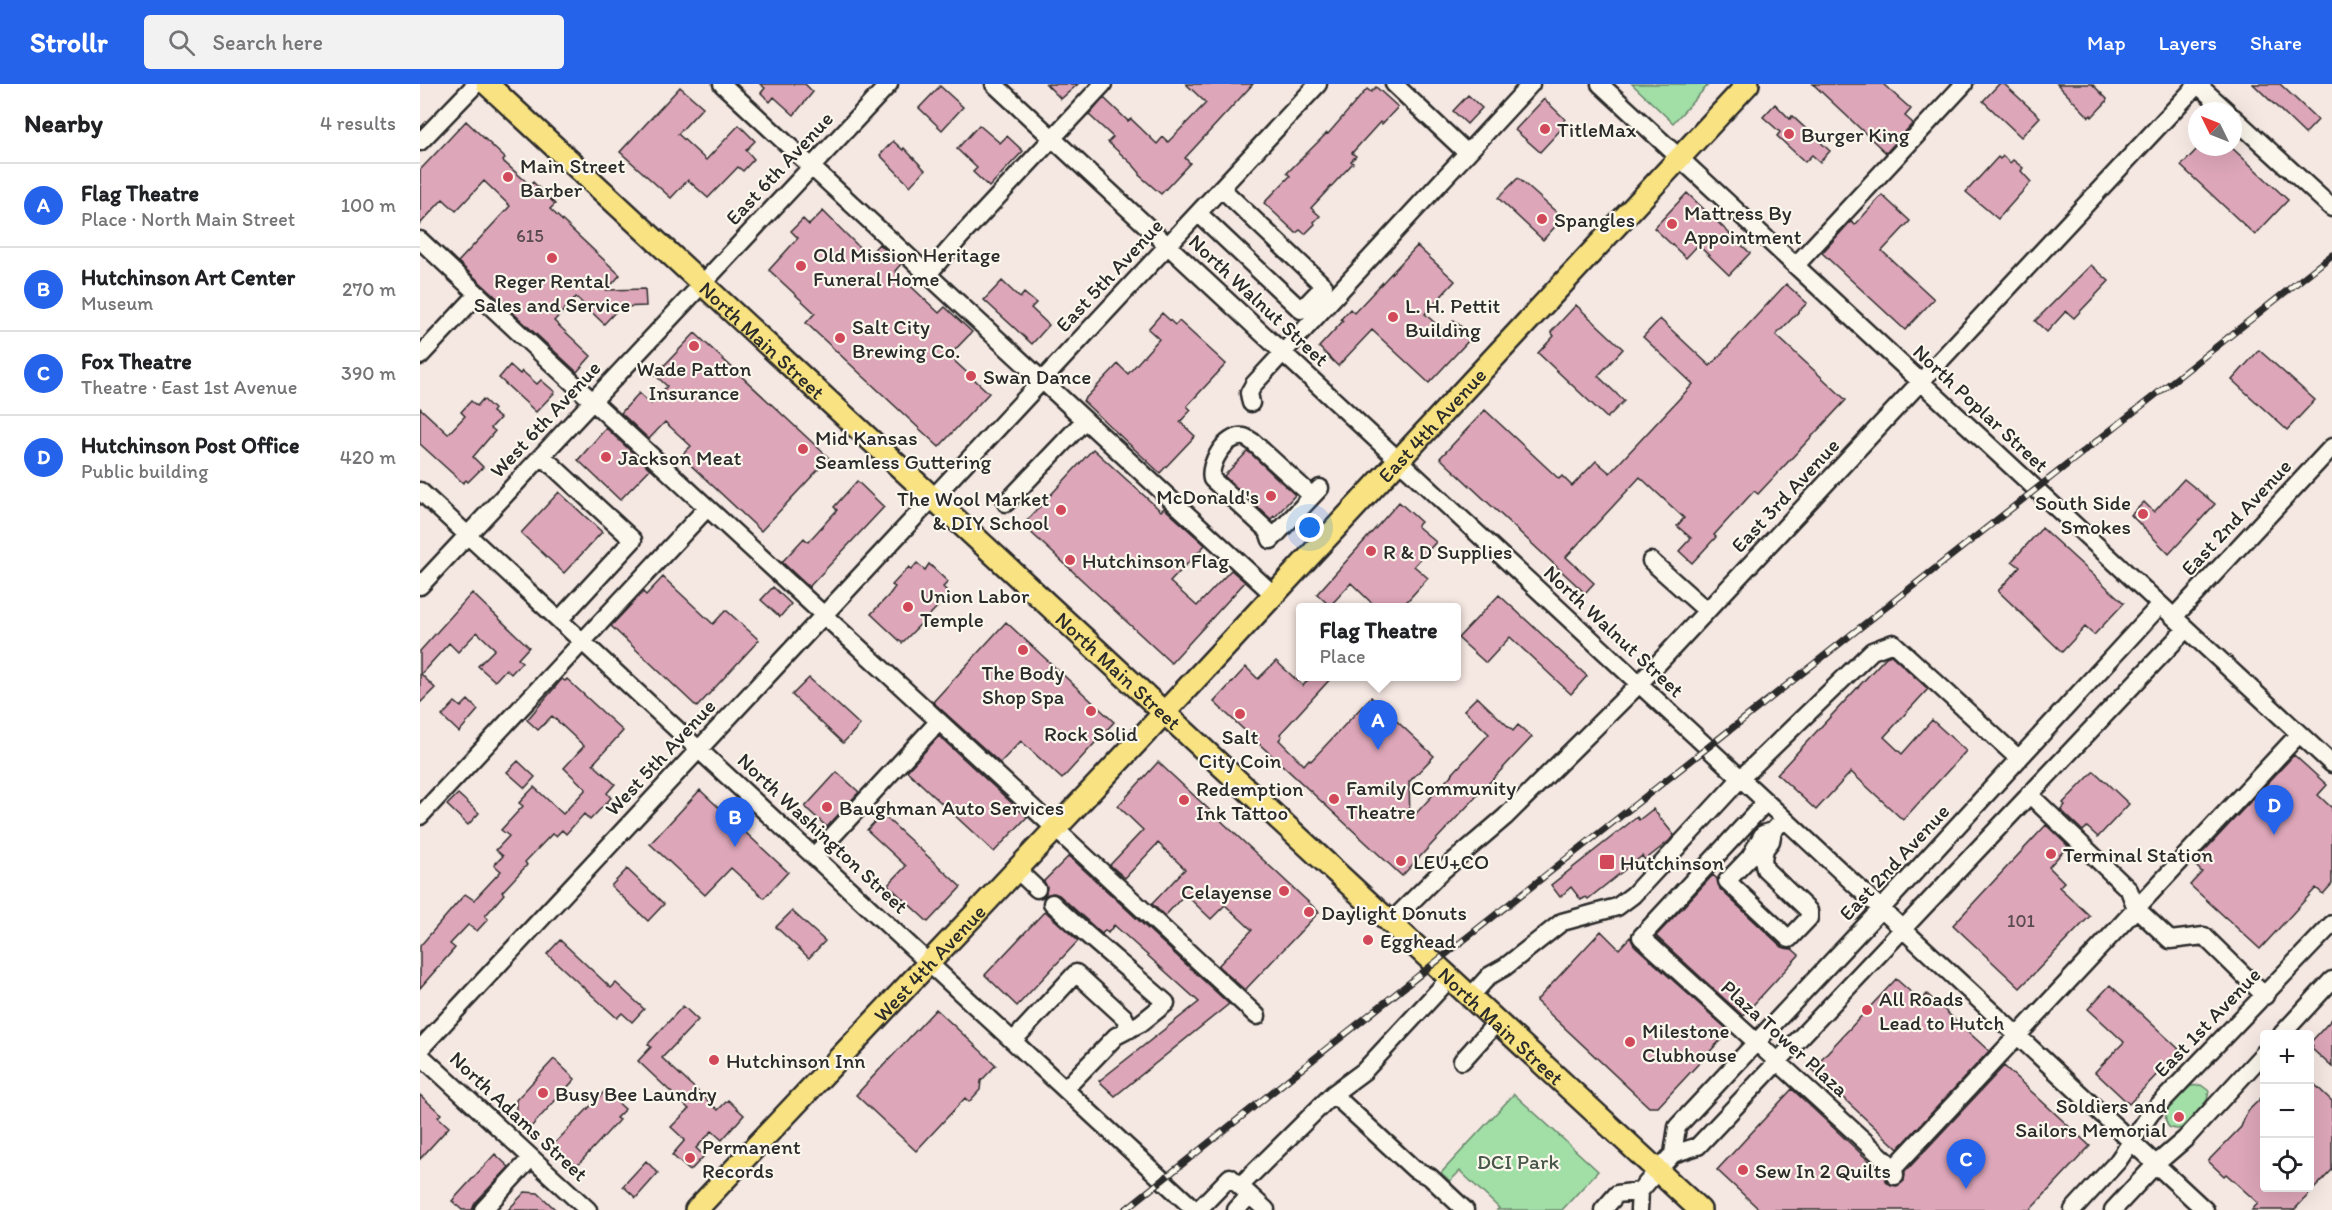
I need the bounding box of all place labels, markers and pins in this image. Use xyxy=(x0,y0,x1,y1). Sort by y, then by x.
place label: TitleMax xyxy=(1557,117,1637,142)
marker: TitleMax xyxy=(1538,122,1552,136)
place label: Burger King xyxy=(1801,122,1910,147)
marker: Burger King xyxy=(1782,127,1796,141)
place label: Main Street Barber xyxy=(520,153,626,202)
marker: Main Street Barber xyxy=(501,170,515,184)
place label: Mattress By Appointment xyxy=(1684,200,1802,249)
place label: Spangles xyxy=(1554,207,1635,232)
marker: Spangles xyxy=(1535,212,1549,226)
marker: Mattress By Appointment xyxy=(1665,217,1679,231)
place label: Old Mission Heritage Funeral Home xyxy=(813,242,1001,291)
marker: Reger Rental Sales and Service xyxy=(545,251,559,265)
marker: Old Mission Heritage Funeral Home xyxy=(794,259,808,273)
place label: Reger Rental Sales and Service xyxy=(474,268,630,317)
place label: L. H. Pettit Building xyxy=(1405,293,1501,342)
marker: L. H. Pettit Building xyxy=(1386,310,1400,324)
place label: Salt City Brewing Co. xyxy=(852,314,960,363)
marker: Salt City Brewing Co. xyxy=(833,331,847,345)
marker: Wade Patton Insurance xyxy=(687,339,701,353)
place label: Wade Patton Insurance xyxy=(637,356,752,405)
place label: Swan Dance xyxy=(983,364,1091,389)
marker: Swan Dance xyxy=(964,369,978,383)
place label: Mid Kansas Seamless Guttering xyxy=(815,425,992,474)
marker: Mid Kansas Seamless Guttering xyxy=(796,442,810,456)
place label: Jackson Meat xyxy=(618,445,742,470)
marker: Jackson Meat xyxy=(599,450,613,464)
place label: McDonald's xyxy=(1156,484,1259,509)
place label: The Wool Market & DIY School xyxy=(897,486,1049,535)
marker: McDonald's xyxy=(1264,489,1278,503)
place label: South Side Smokes xyxy=(2035,490,2131,539)
marker: The Wool Market & DIY School xyxy=(1054,503,1068,517)
marker: South Side Smokes xyxy=(2136,507,2150,521)
place label: R & D Supplies xyxy=(1383,539,1512,564)
marker: R & D Supplies xyxy=(1364,544,1378,558)
place label: Hutchinson Flag xyxy=(1082,548,1229,573)
marker: Hutchinson Flag xyxy=(1063,553,1077,567)
place label: Union Labor Temple xyxy=(920,583,1030,632)
marker: Union Labor Temple xyxy=(901,600,915,614)
marker: The Body Shop Spa xyxy=(1016,643,1030,657)
place label: The Body Shop Spa xyxy=(982,660,1065,709)
pin: A xyxy=(1358,700,1398,750)
marker: Rock Solid xyxy=(1084,704,1098,718)
marker: Salt City Coin xyxy=(1233,707,1247,721)
place label: Rock Solid xyxy=(1044,721,1138,746)
place label: Salt City Coin xyxy=(1199,724,1281,773)
place label: Family Community Theatre xyxy=(1346,775,1516,824)
place label: Redemption Ink Tattoo xyxy=(1196,776,1303,825)
pin: D xyxy=(2254,786,2294,835)
marker: Family Community Theatre xyxy=(1327,792,1341,806)
marker: Redemption Ink Tattoo xyxy=(1177,793,1191,807)
place label: Baughman Auto Services xyxy=(839,795,1064,820)
pin: B xyxy=(716,798,754,847)
marker: Baughman Auto Services xyxy=(820,800,834,814)
place label: Terminal Station xyxy=(2063,842,2213,867)
marker: Terminal Station xyxy=(2044,847,2058,861)
place label: LEU+CO xyxy=(1413,849,1489,874)
place label: Hutchinson xyxy=(1620,850,1724,875)
marker: Hutchinson xyxy=(1598,853,1616,871)
marker: LEU+CO xyxy=(1394,854,1408,868)
place label: Celayense xyxy=(1181,879,1272,904)
marker: Celayense xyxy=(1277,884,1291,898)
place label: Daylight Donuts xyxy=(1321,900,1467,925)
marker: Daylight Donuts xyxy=(1302,905,1316,919)
place label: Egghead xyxy=(1380,928,1457,953)
marker: Egghead xyxy=(1361,933,1375,947)
place label: All Roads Lead to Hutch xyxy=(1879,986,2004,1035)
marker: All Roads Lead to Hutch xyxy=(1860,1003,1874,1017)
place label: Milestone Clubhouse xyxy=(1642,1018,1737,1067)
marker: Milestone Clubhouse xyxy=(1623,1035,1637,1049)
place label: Hutchinson Inn xyxy=(726,1048,866,1073)
marker: Hutchinson Inn xyxy=(707,1053,721,1067)
place label: Busy Bee Laundry xyxy=(555,1081,717,1106)
marker: Busy Bee Laundry xyxy=(536,1086,550,1100)
place label: Soldiers and Sailors Memorial xyxy=(2015,1093,2168,1142)
marker: Soldiers and Sailors Memorial xyxy=(2172,1110,2186,1124)
place label: Permanent Records xyxy=(702,1134,801,1183)
pin: C xyxy=(1946,1140,1986,1189)
marker: Permanent Records xyxy=(683,1151,697,1165)
place label: Sew In 2 Quilts xyxy=(1755,1158,1891,1183)
marker: Sew In 2 Quilts xyxy=(1736,1163,1750,1177)

